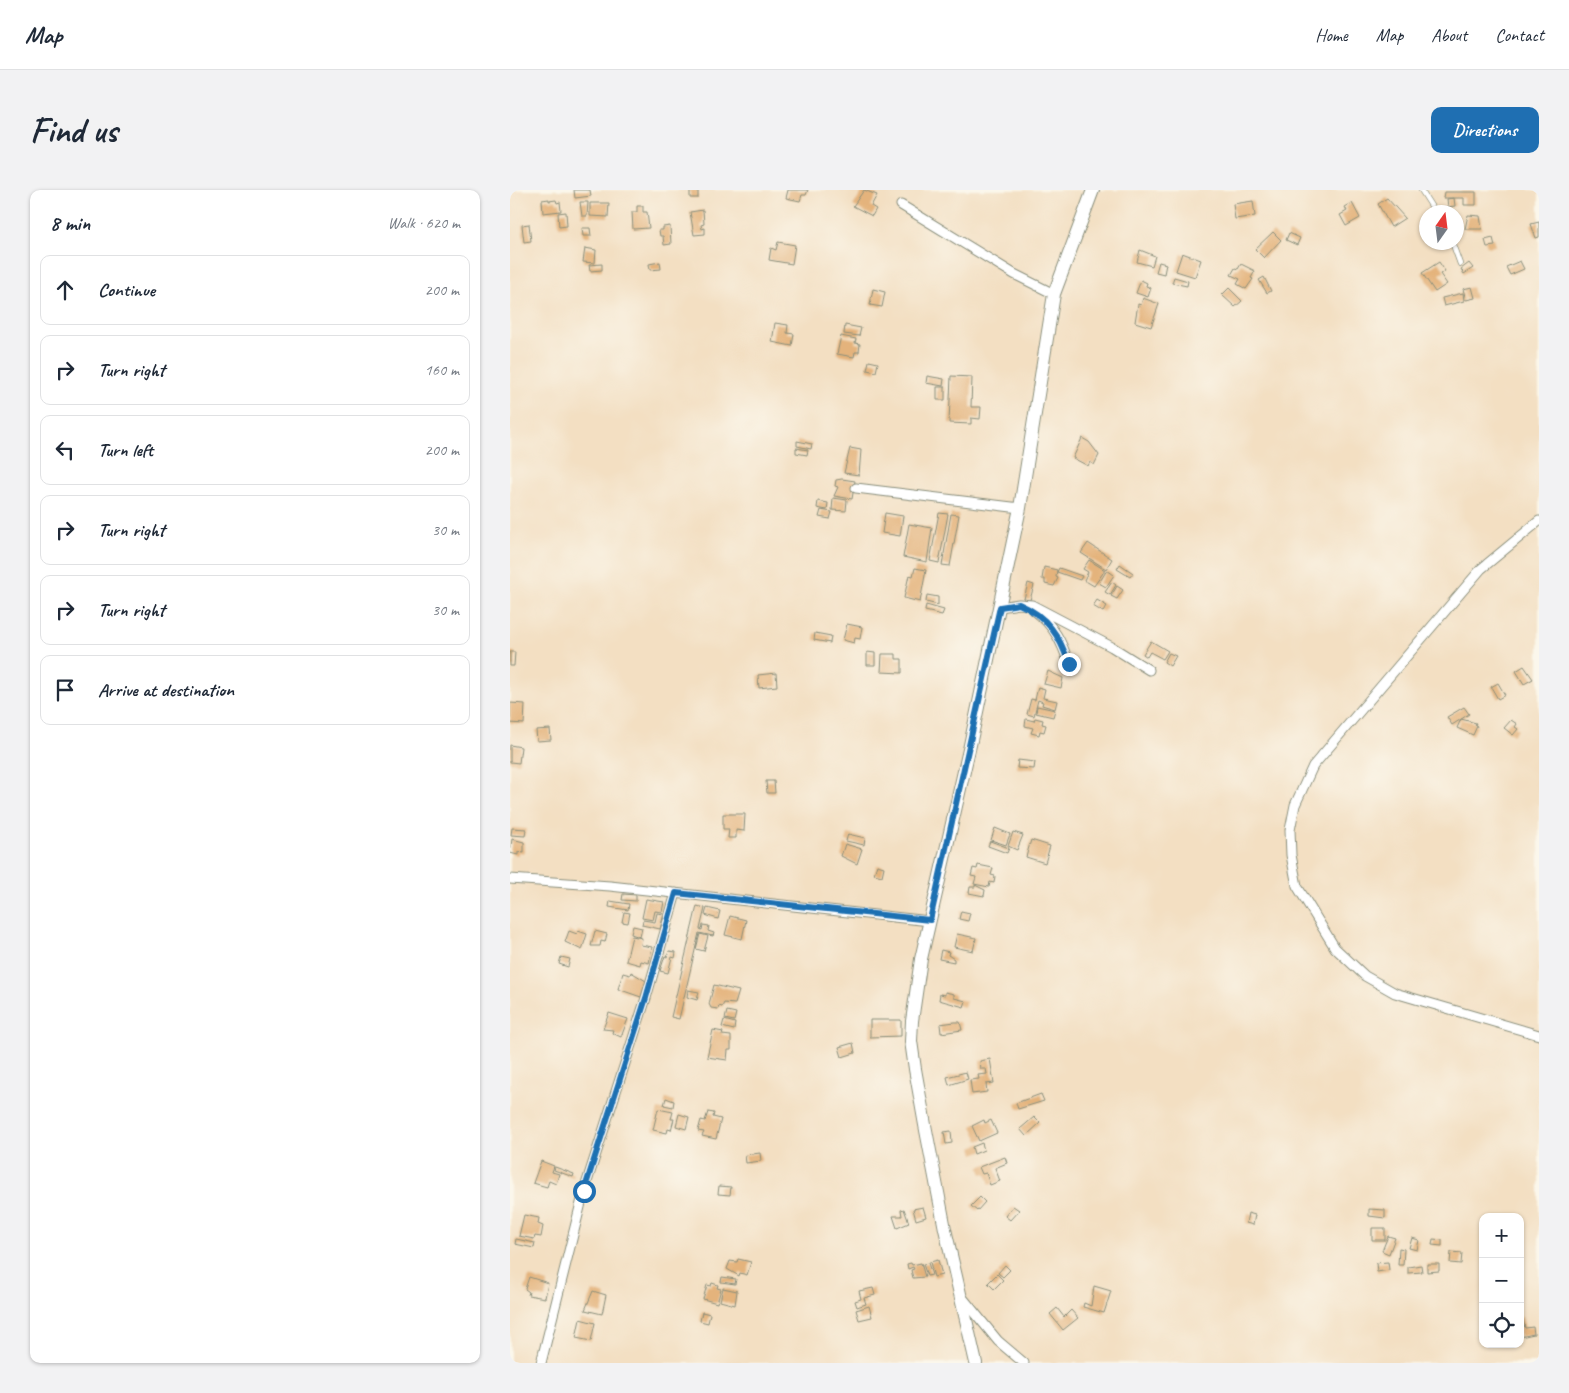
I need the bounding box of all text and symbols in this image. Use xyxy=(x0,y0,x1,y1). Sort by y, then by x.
text: Map xyxy=(25,20,62,50)
text: Home xyxy=(1315,24,1348,46)
text: Map xyxy=(1376,24,1403,46)
text: About xyxy=(1431,24,1467,46)
text: Contact xyxy=(1495,24,1544,46)
button: Directions xyxy=(1431,107,1539,153)
text: Find us xyxy=(30,108,117,153)
north arrow xyxy=(1419,205,1464,250)
text: 8 min xyxy=(50,210,90,236)
text: Walk · 620 m xyxy=(388,213,460,233)
icon: ahead xyxy=(51,276,79,304)
text: Continue xyxy=(98,278,155,302)
text: 200 m xyxy=(425,280,459,300)
icon: right xyxy=(51,356,79,384)
text: Turn right xyxy=(98,358,165,382)
text: 160 m xyxy=(425,360,459,380)
icon: left xyxy=(51,436,79,464)
text: Turn left xyxy=(98,438,153,462)
text: 200 m xyxy=(425,440,459,460)
icon: right xyxy=(51,516,79,544)
text: Turn right xyxy=(98,518,165,542)
text: 30 m xyxy=(432,520,459,540)
icon: right xyxy=(51,596,79,624)
text: Turn right xyxy=(98,598,165,622)
text: 30 m xyxy=(432,600,459,620)
route end xyxy=(1058,653,1081,676)
icon: arrive xyxy=(51,676,79,704)
text: Arrive at destination xyxy=(98,678,234,702)
route start xyxy=(573,1180,596,1203)
map controls xyxy=(1479,1213,1524,1348)
button: + xyxy=(1479,1213,1524,1258)
button: − xyxy=(1479,1258,1524,1303)
button: locate xyxy=(1479,1303,1524,1348)

